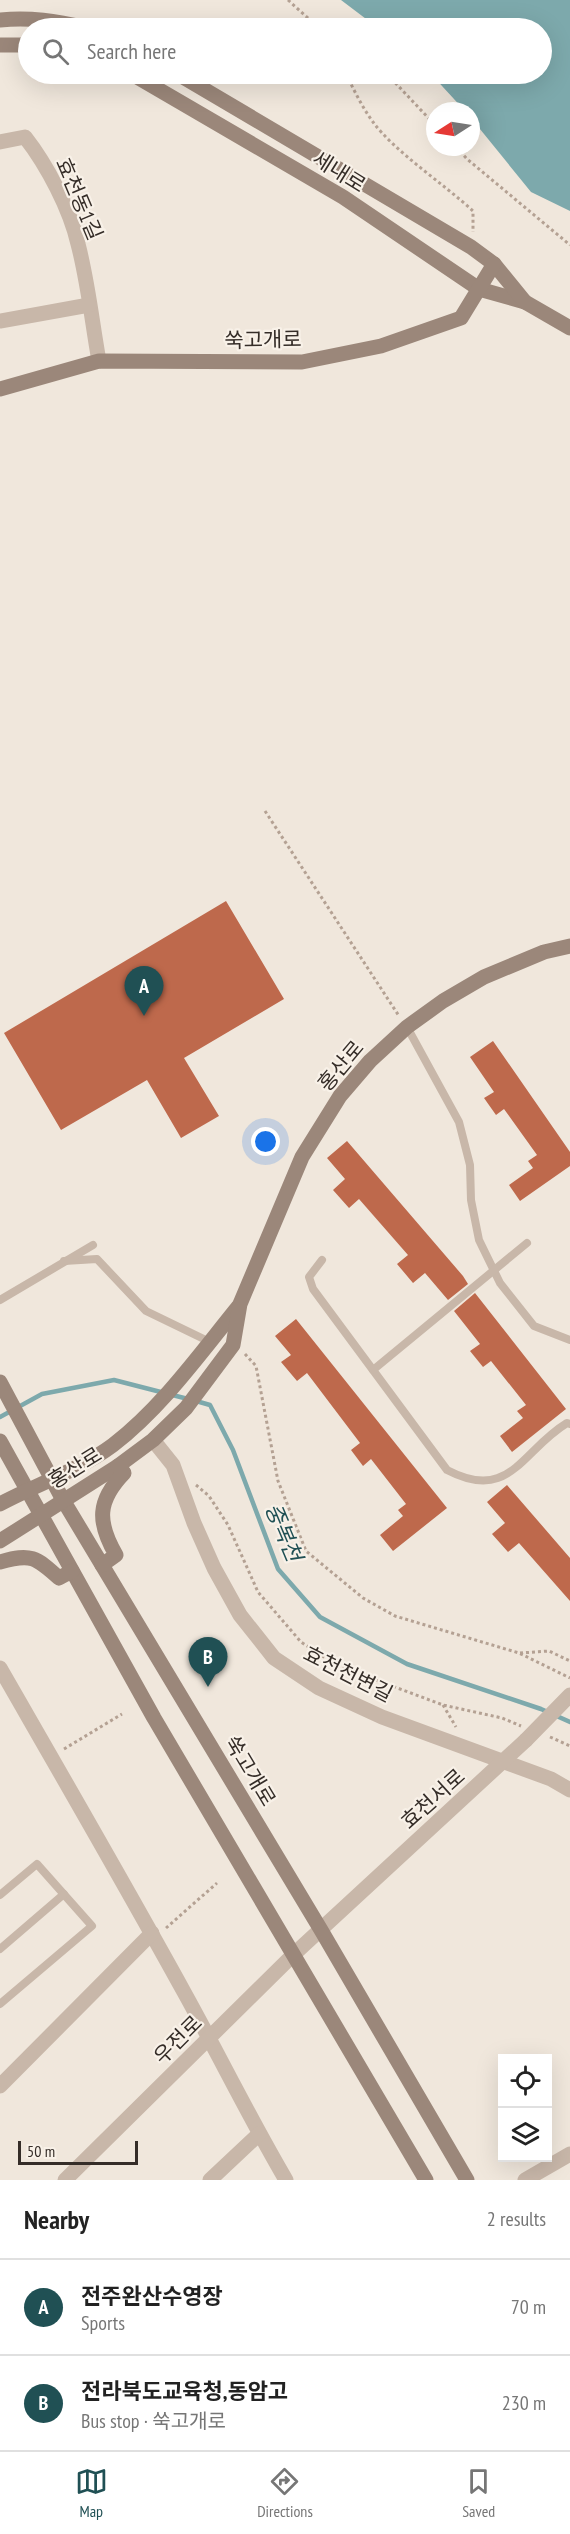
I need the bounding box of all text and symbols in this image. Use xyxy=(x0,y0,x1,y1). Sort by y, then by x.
search box xyxy=(18,18,552,84)
icon: search xyxy=(39,35,72,68)
text: Search here xyxy=(87,37,176,65)
north arrow xyxy=(426,102,480,156)
street label: 세내로 xyxy=(308,145,371,198)
street label: 효천동1길 xyxy=(50,154,109,244)
street label: 쑥고개로 xyxy=(224,325,302,354)
pin: A xyxy=(124,966,164,1016)
street label: 홍산로 xyxy=(312,1035,370,1097)
your location xyxy=(251,1127,280,1156)
street label: 홍산로 xyxy=(43,1441,106,1494)
water label: 중복천 xyxy=(259,1499,310,1568)
pin: B xyxy=(188,1638,228,1687)
street label: 효천천변길 xyxy=(299,1640,397,1708)
street label: 쑥고개로 xyxy=(219,1731,282,1811)
street label: 효천서로 xyxy=(395,1763,470,1835)
street label: 우전로 xyxy=(148,2010,208,2070)
map controls xyxy=(498,2054,552,2162)
button: locate xyxy=(498,2054,552,2108)
button: layers xyxy=(498,2108,552,2162)
scale bar xyxy=(18,2138,138,2166)
text: 50 m xyxy=(27,2141,55,2161)
text: Nearby xyxy=(24,2203,89,2236)
text: 2 results xyxy=(487,2206,546,2232)
text: 전주완산수영장 xyxy=(81,2282,223,2310)
text: A xyxy=(38,2294,49,2320)
text: 70 m xyxy=(511,2294,546,2320)
text: Sports xyxy=(81,2310,125,2336)
text: 전라북도교육청,동암고 xyxy=(81,2377,288,2405)
text: B xyxy=(39,2390,48,2416)
text: 230 m xyxy=(502,2390,546,2416)
text: Bus stop · 쑥고개로 xyxy=(81,2408,226,2434)
tab: Map xyxy=(75,2465,108,2521)
tab: Directions xyxy=(257,2465,313,2521)
tab: Saved xyxy=(462,2465,495,2521)

